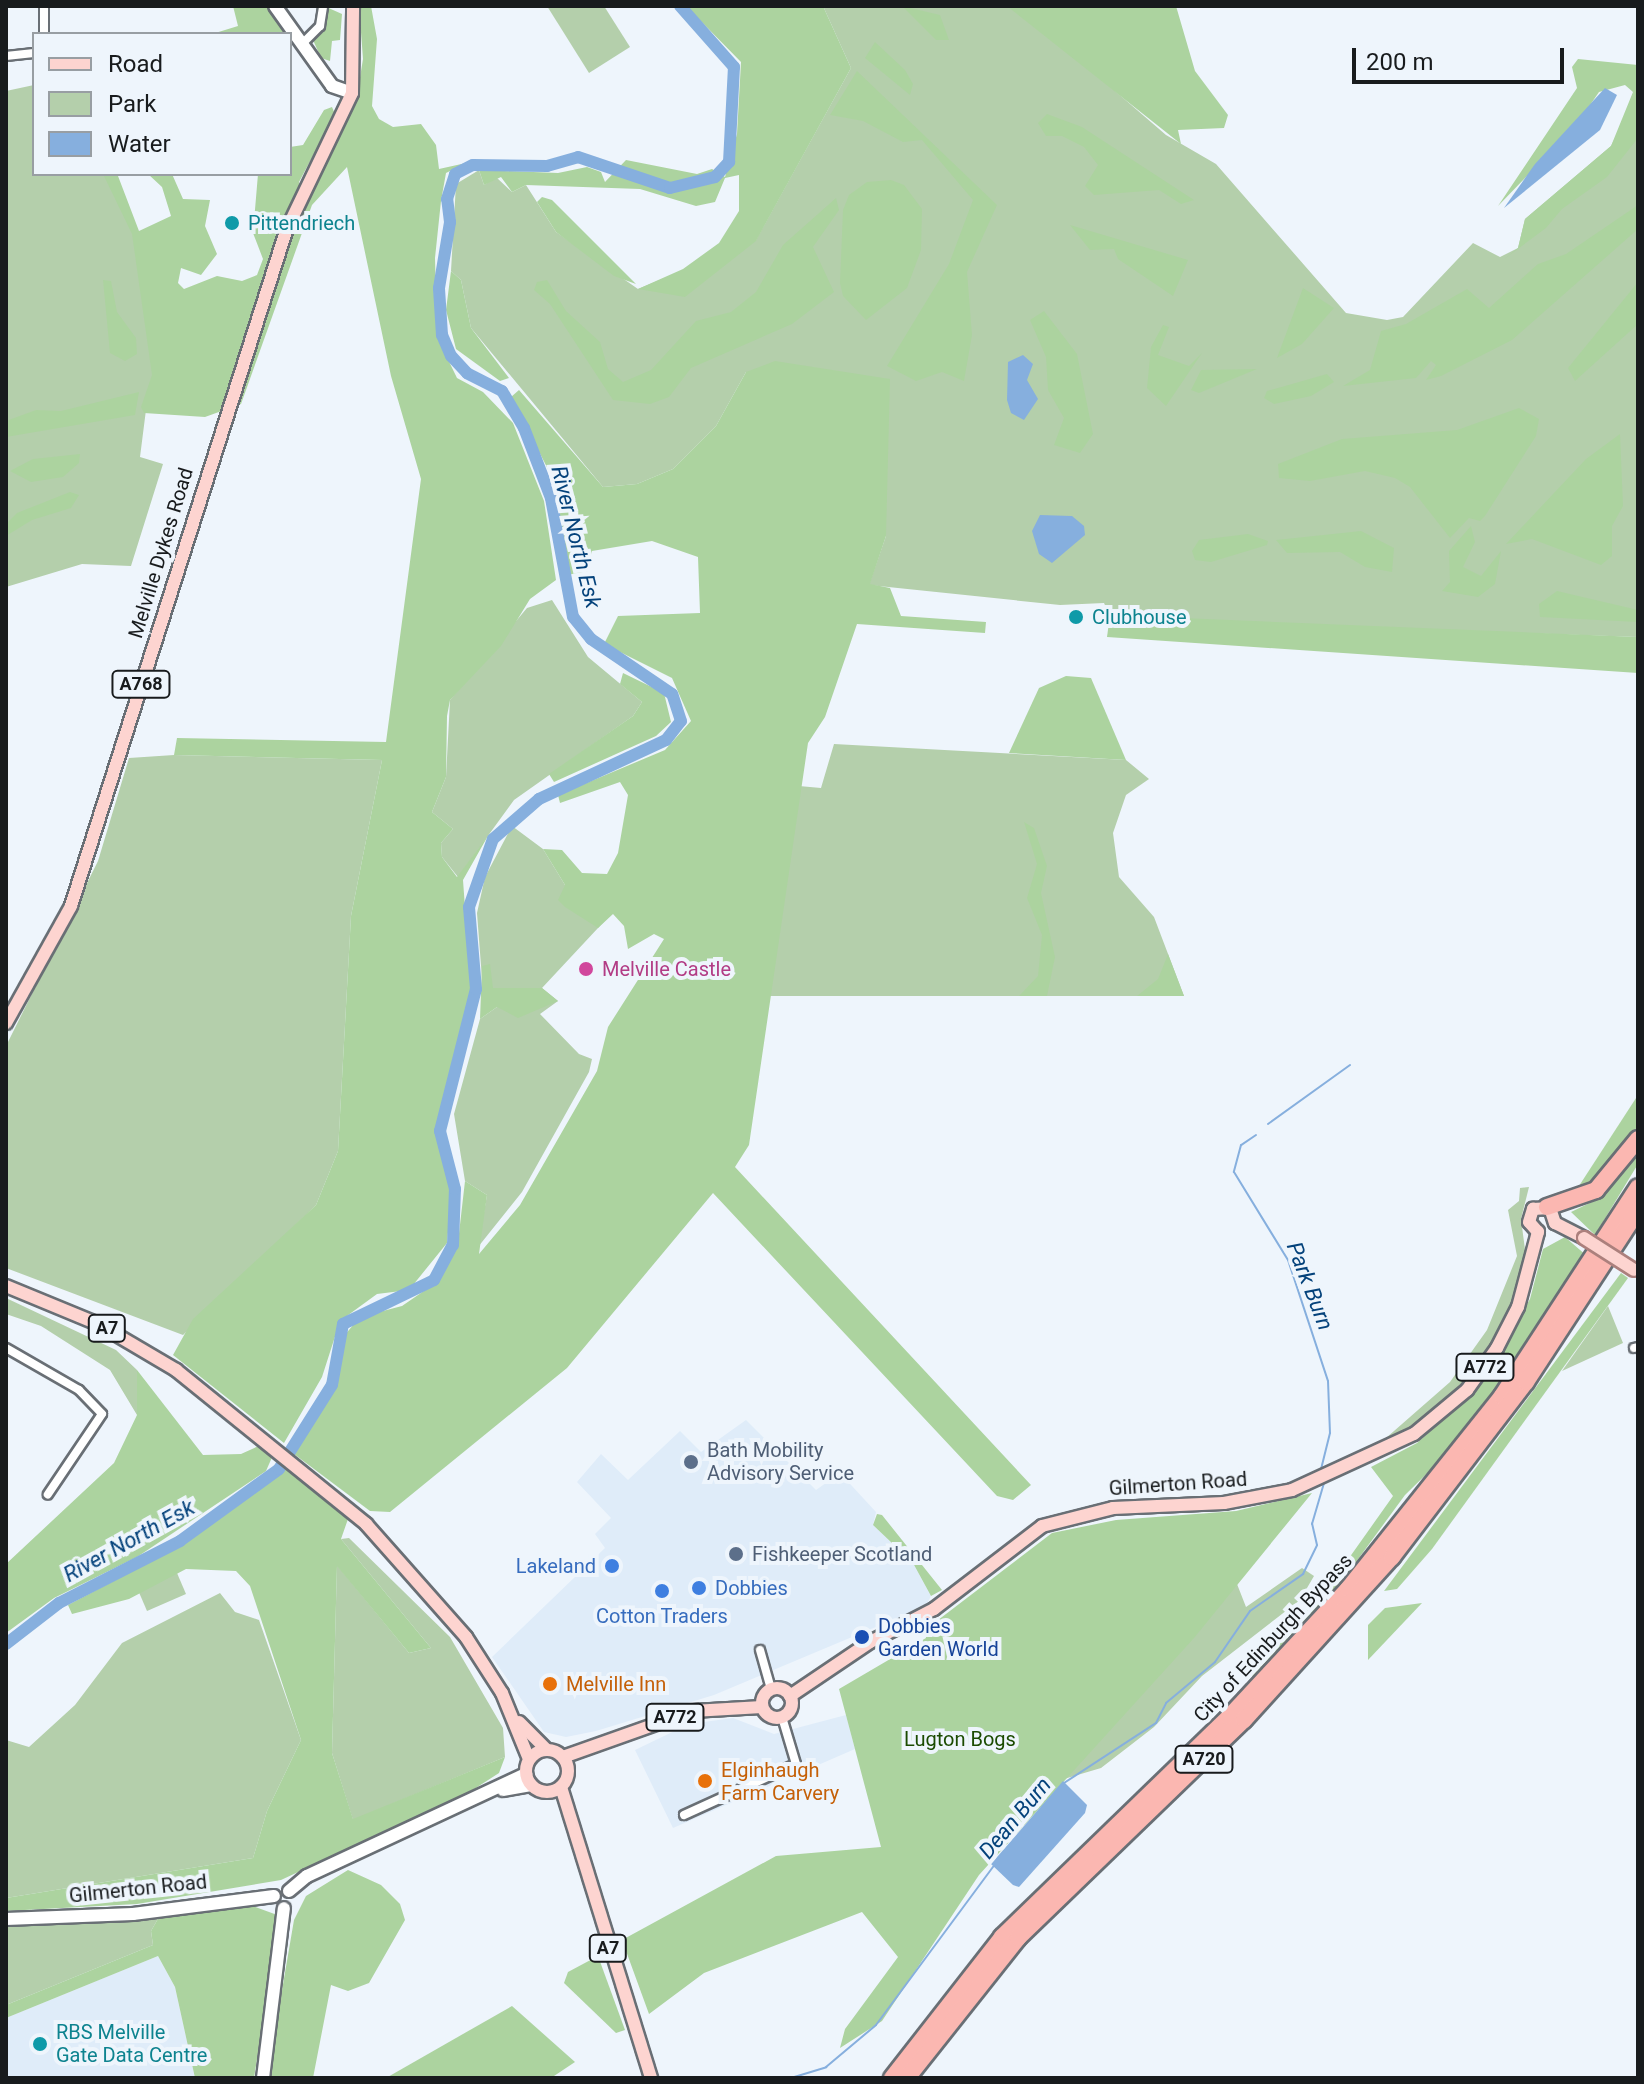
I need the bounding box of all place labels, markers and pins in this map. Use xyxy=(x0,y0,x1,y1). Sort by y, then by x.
place label: Pittendriech xyxy=(248,211,355,235)
marker: Pittendriech xyxy=(223,214,241,232)
place label: Clubhouse xyxy=(1092,605,1187,629)
marker: Clubhouse xyxy=(1067,608,1085,626)
place label: Melville Castle xyxy=(602,957,731,981)
marker: Melville Castle xyxy=(577,960,595,978)
place label: Bath Mobility Advisory Service xyxy=(707,1438,854,1485)
marker: Bath Mobility Advisory Service xyxy=(682,1453,700,1471)
place label: Fishkeeper Scotland xyxy=(752,1542,932,1566)
marker: Fishkeeper Scotland xyxy=(727,1545,745,1563)
place label: Lakeland xyxy=(516,1554,596,1578)
marker: Lakeland xyxy=(603,1557,621,1575)
place label: Dobbies xyxy=(715,1576,788,1600)
marker: Dobbies xyxy=(690,1579,708,1597)
marker: Cotton Traders xyxy=(653,1582,671,1600)
place label: Cotton Traders xyxy=(596,1604,728,1628)
place label: Dobbies Garden World xyxy=(878,1614,999,1661)
marker: Dobbies Garden World xyxy=(853,1628,871,1646)
place label: Melville Inn xyxy=(566,1672,666,1696)
marker: Melville Inn xyxy=(541,1675,559,1693)
place label: Elginhaugh Farm Carvery xyxy=(721,1758,839,1805)
marker: Elginhaugh Farm Carvery xyxy=(696,1772,714,1790)
place label: RBS Melville Gate Data Centre xyxy=(56,2020,207,2067)
marker: RBS Melville Gate Data Centre xyxy=(31,2035,49,2053)

